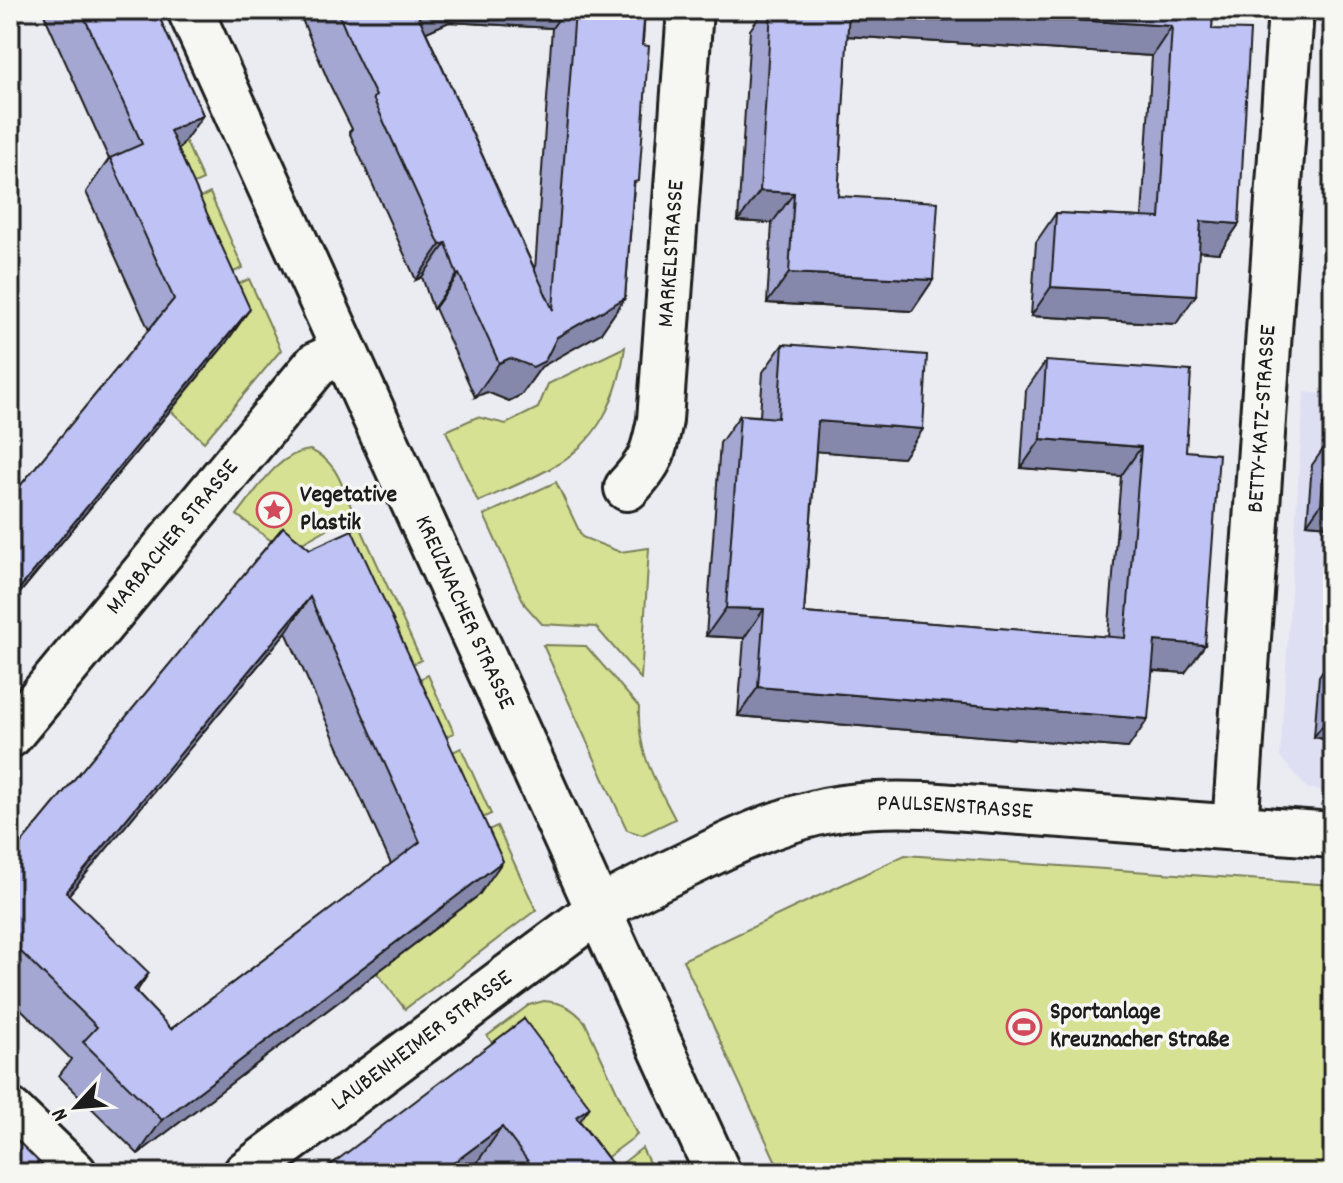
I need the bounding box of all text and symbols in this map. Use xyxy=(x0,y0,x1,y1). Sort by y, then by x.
street label: MARKELSTRASSE xyxy=(650,179,695,329)
street label: BETTY-KATZ-STRASSE xyxy=(1240,324,1286,514)
street label: MARBACHER STRASSE xyxy=(99,453,248,623)
place label: Vegetative Plastik xyxy=(300,479,398,541)
place icon: Vegetative Plastik xyxy=(255,491,293,529)
street label: KREUZNACHER STRASSE xyxy=(405,510,523,716)
street label: PAULSENSTRASSE xyxy=(876,788,1034,830)
street label: LAUBENHEIMER STRASSE xyxy=(324,962,520,1120)
place label: Sportanlage Kreuznacher Straße xyxy=(1050,996,1230,1058)
sports icon: Sportanlage Kreuznacher Straße xyxy=(1005,1008,1043,1046)
north arrow xyxy=(36,1067,116,1147)
text: N xyxy=(45,1102,77,1126)

